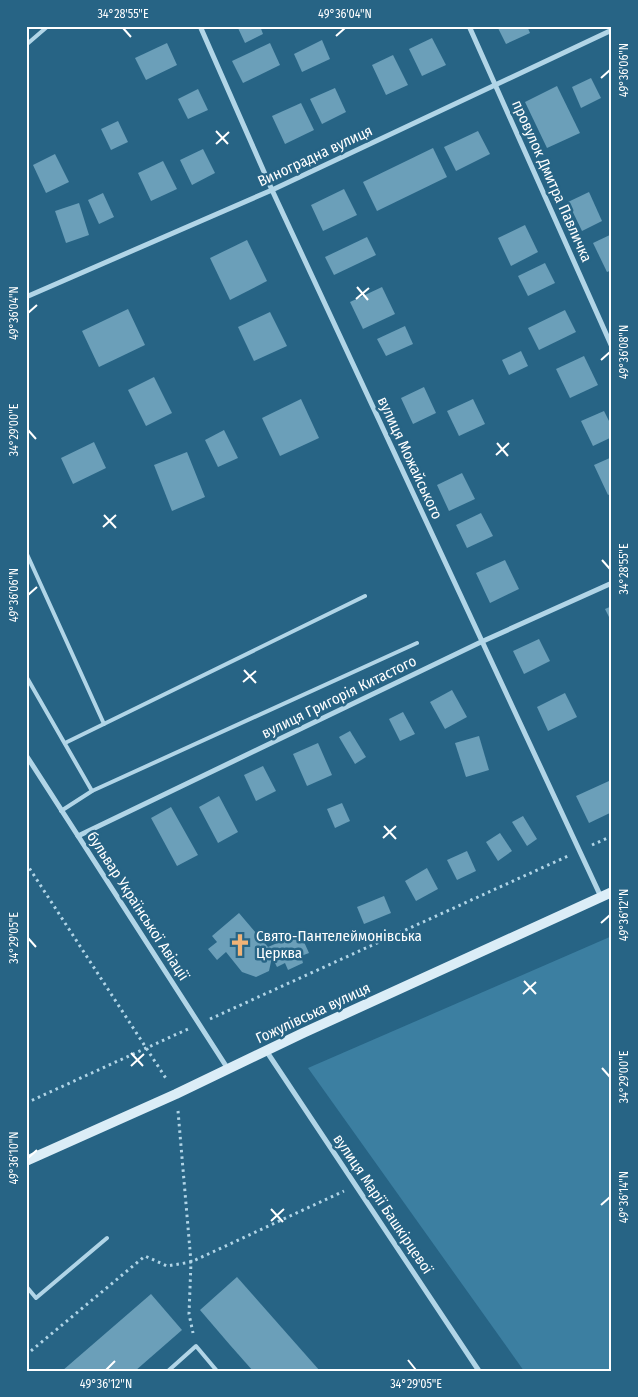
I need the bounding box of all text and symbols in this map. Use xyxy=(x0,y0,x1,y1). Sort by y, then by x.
text: 34°28'55"E xyxy=(97,7,149,21)
text: 49°36'04"N xyxy=(318,7,372,21)
text: 49°36'06"N xyxy=(617,43,631,97)
street label: провулок Дмитра Павличка xyxy=(508,97,596,265)
street label: Виноградна вулиця xyxy=(255,122,375,190)
text: 49°36'04"N xyxy=(7,286,21,340)
text: 49°36'08"N xyxy=(617,325,631,379)
street label: вулиця Можайського xyxy=(374,394,446,522)
text: 34°29'00"E xyxy=(7,403,21,456)
text: 34°28'55"E xyxy=(617,543,631,595)
text: 49°36'06"N xyxy=(7,568,21,622)
street label: вулиця Григорія Китастого xyxy=(259,652,419,742)
street label: бульвар Української Авіації xyxy=(83,828,194,985)
text: 49°36'12"N xyxy=(617,889,631,941)
text: 34°29'05"E xyxy=(7,912,21,964)
place label: Свято-Пантелеймонівська Церква xyxy=(256,927,422,962)
church icon: Свято-Пантелеймонівська Церква xyxy=(227,932,253,958)
street label: Гожулівська вулиця xyxy=(253,979,373,1047)
text: 34°29'00"E xyxy=(617,1050,631,1103)
text: 49°36'10"N xyxy=(7,1131,21,1185)
street label: вулиця Марії Башкірцевої xyxy=(329,1131,437,1278)
text: 49°36'14"N xyxy=(617,1171,631,1223)
text: 49°36'12"N xyxy=(80,1377,132,1391)
text: 34°29'05"E xyxy=(390,1377,442,1391)

